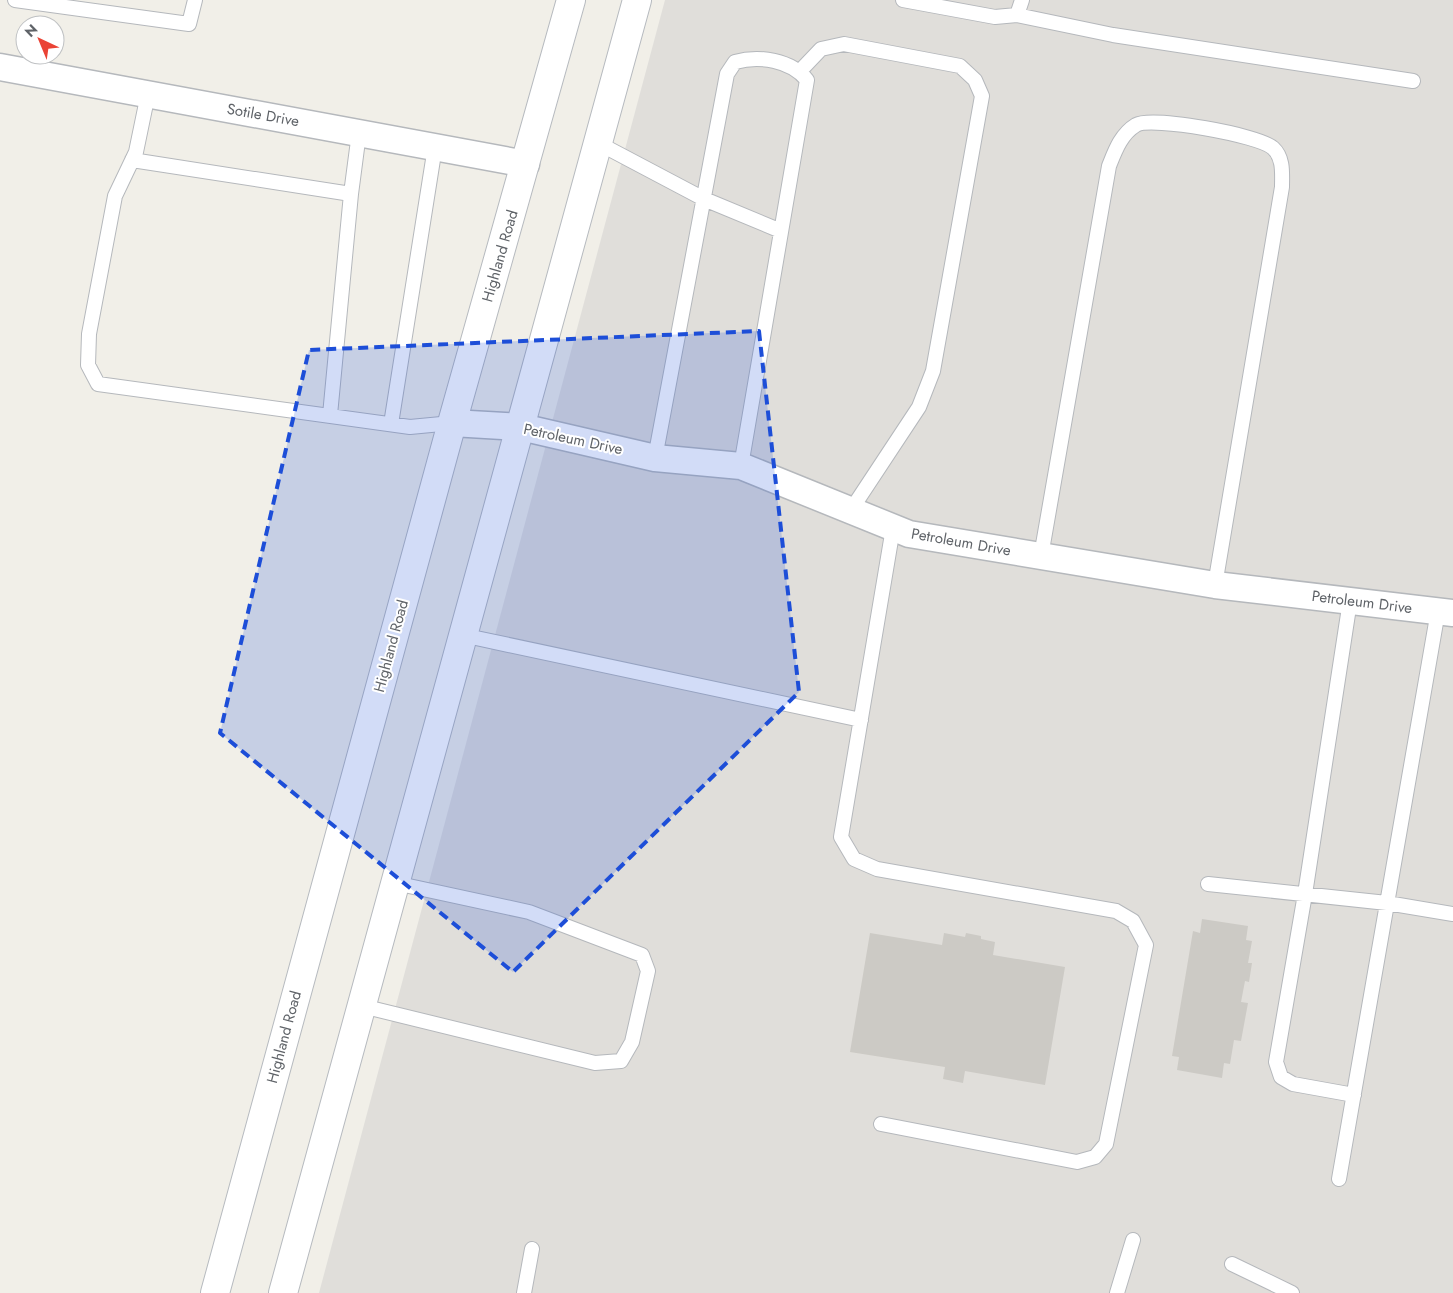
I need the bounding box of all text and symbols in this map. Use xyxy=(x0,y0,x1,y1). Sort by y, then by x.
north arrow xyxy=(15,15,65,65)
text: N xyxy=(20,20,42,42)
street label: Sotile Drive xyxy=(225,98,301,132)
street label: Highland Road xyxy=(476,207,524,305)
street label: Petroleum Drive xyxy=(521,418,625,460)
street label: Petroleum Drive xyxy=(909,522,1013,562)
street label: Petroleum Drive xyxy=(1311,585,1414,619)
street label: Highland Road xyxy=(368,597,414,695)
street label: Highland Road xyxy=(261,988,307,1086)

